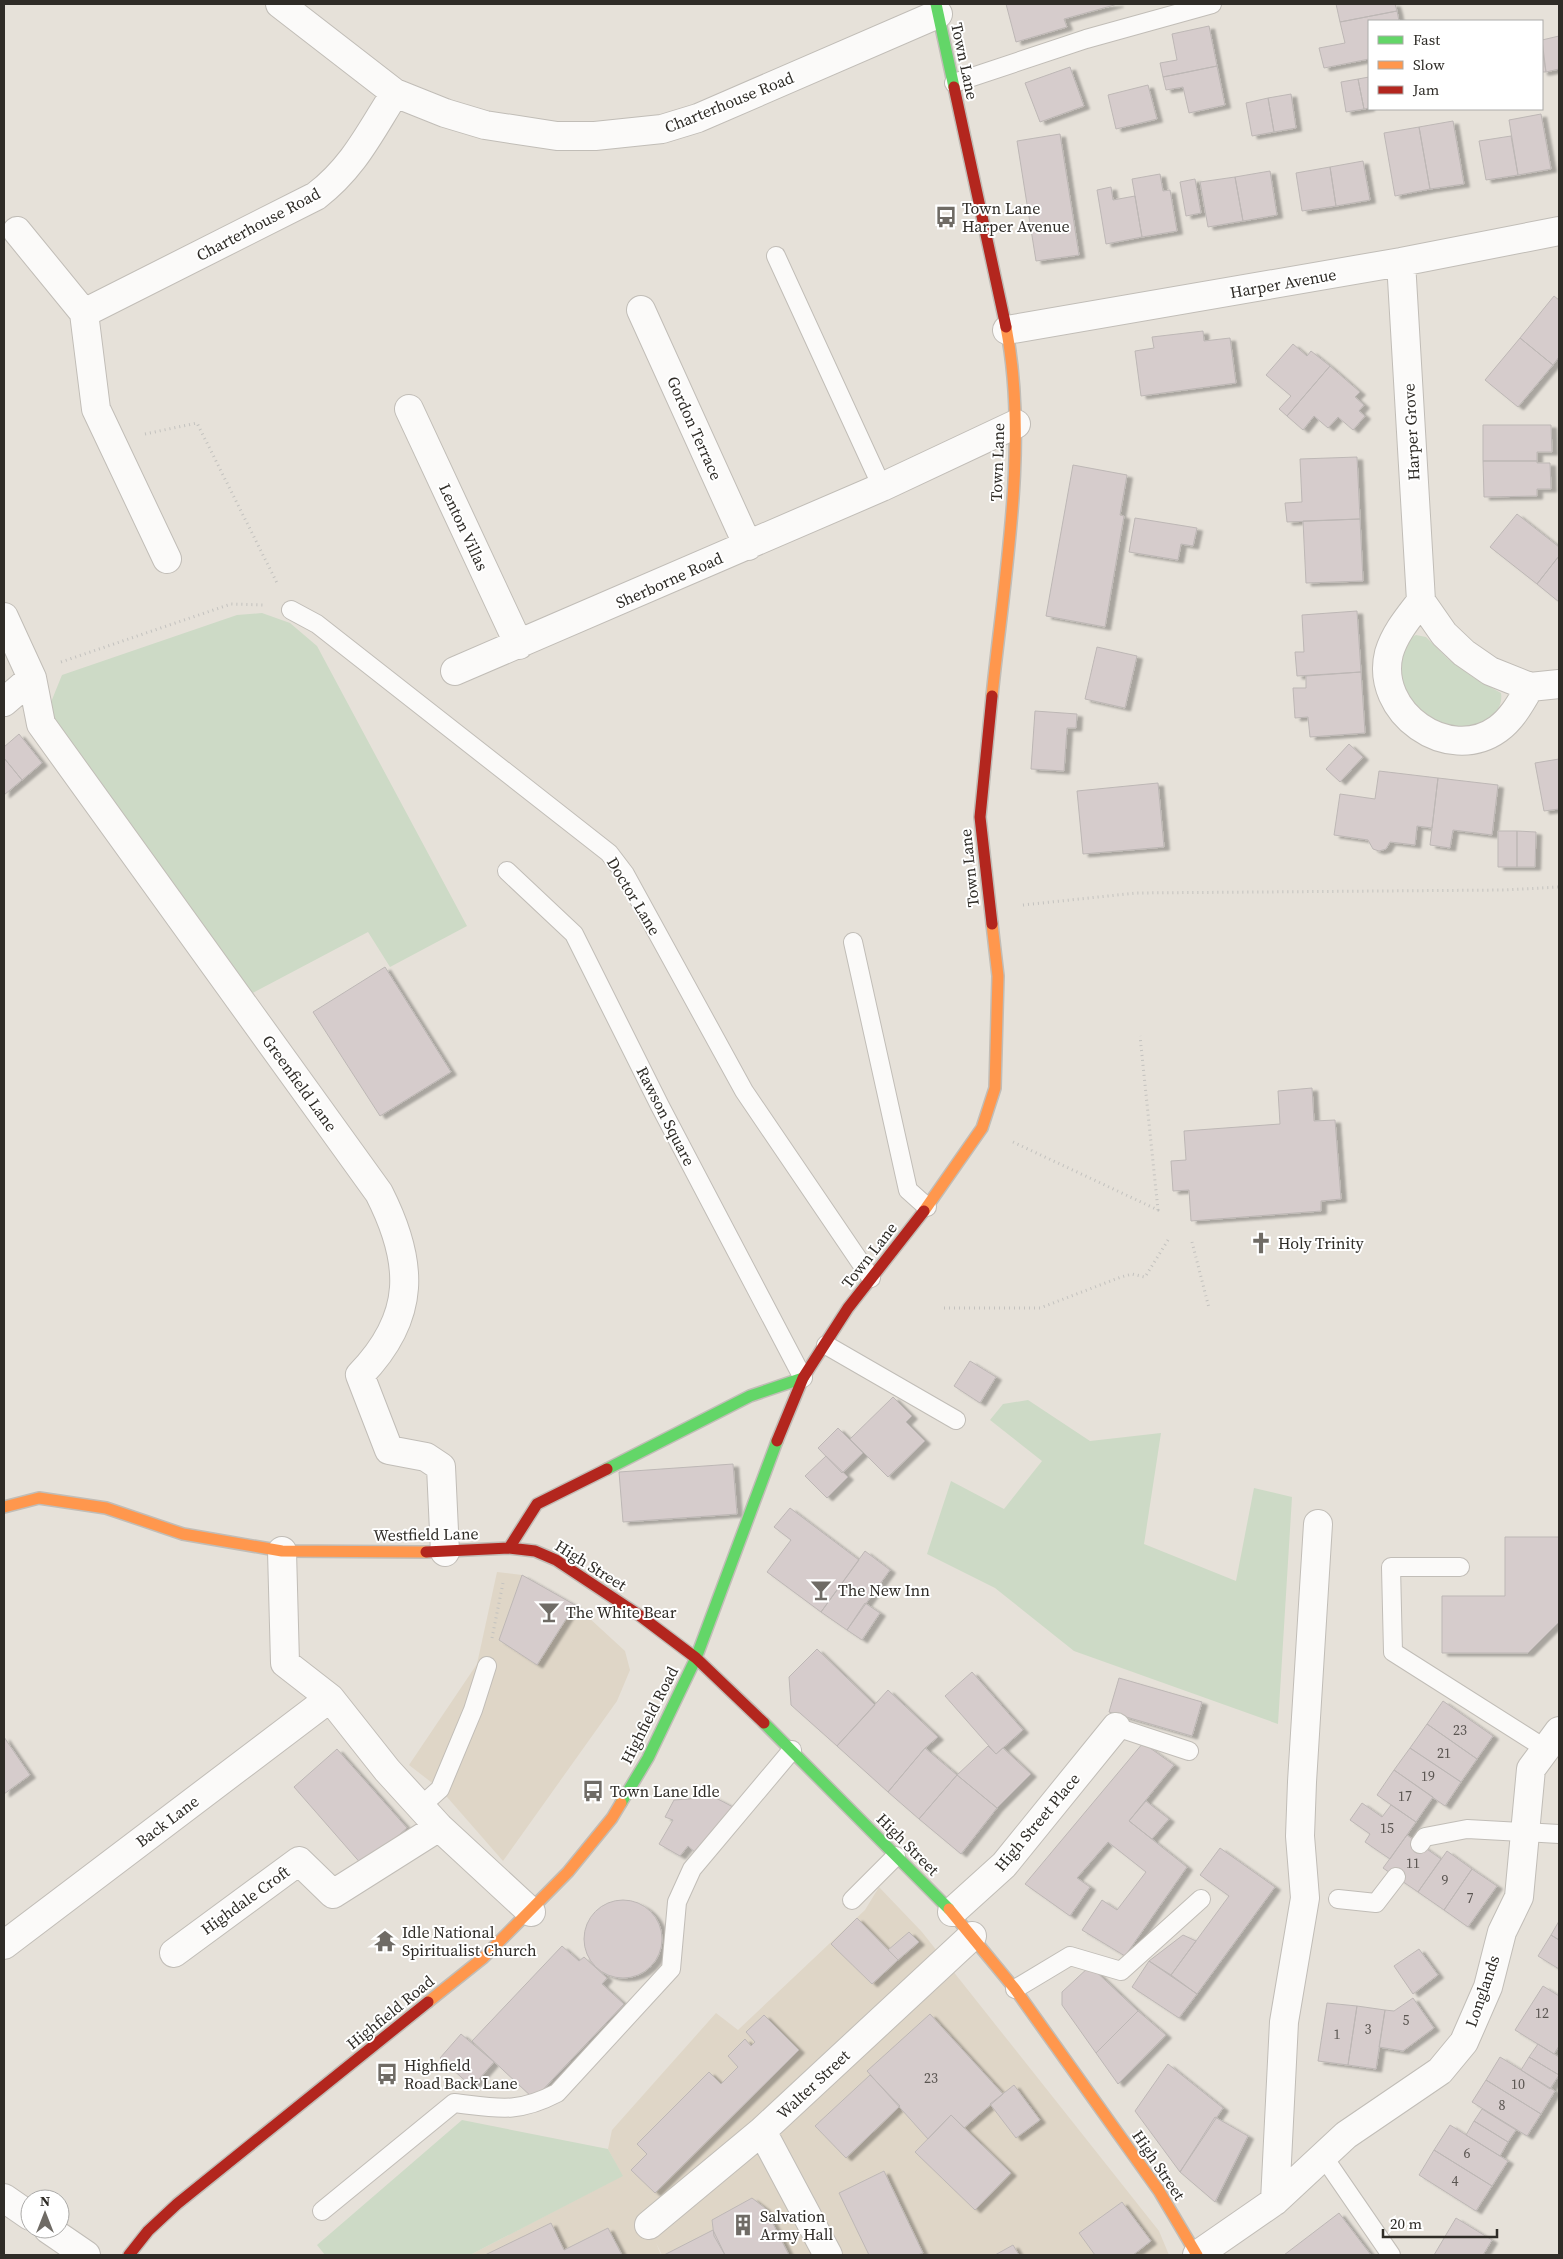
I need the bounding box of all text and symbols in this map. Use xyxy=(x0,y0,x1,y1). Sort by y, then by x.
street label: Town Lane xyxy=(946,20,984,102)
legend xyxy=(1368,20,1543,110)
text: Fast xyxy=(1413,29,1440,50)
text: Slow xyxy=(1413,54,1445,75)
street label: Charterhouse Road xyxy=(661,66,797,138)
text: Jam xyxy=(1412,79,1440,100)
street label: Charterhouse Road xyxy=(192,182,324,266)
place label: Town Lane Harper Avenue xyxy=(962,197,1070,237)
bus stop icon: Town Lane Harper Avenue xyxy=(933,204,959,230)
street label: Harper Avenue xyxy=(1228,263,1338,303)
street label: Gordon Terrace xyxy=(662,373,728,483)
street label: Harper Grove xyxy=(1397,383,1425,481)
street label: Town Lane xyxy=(985,422,1009,502)
street label: Lenton Villas xyxy=(434,480,494,574)
street label: Sherborne Road xyxy=(612,547,726,613)
street label: Town Lane xyxy=(954,828,984,908)
street label: Doctor Lane xyxy=(602,853,666,939)
street label: Greenfield Lane xyxy=(258,1030,342,1136)
street label: Rawson Square xyxy=(632,1063,700,1169)
street label: Town Lane xyxy=(836,1217,902,1293)
church icon: Holy Trinity xyxy=(1248,1230,1274,1256)
place label: Holy Trinity xyxy=(1278,1232,1365,1254)
street label: Westfield Lane xyxy=(373,1522,479,1546)
street label: High Street xyxy=(551,1534,632,1596)
bar icon: The New Inn xyxy=(808,1577,834,1603)
place label: The New Inn xyxy=(838,1579,930,1601)
bar icon: The White Bear xyxy=(536,1599,562,1625)
place label: The White Bear xyxy=(566,1601,677,1623)
street label: Highfield Road xyxy=(615,1662,683,1768)
house number: 23 xyxy=(1453,1720,1467,1740)
house number: 21 xyxy=(1437,1743,1451,1763)
house number: 19 xyxy=(1421,1766,1435,1786)
street label: High Street Place xyxy=(989,1768,1085,1876)
bus stop icon: Town Lane Idle xyxy=(580,1778,606,1804)
place label: Town Lane Idle xyxy=(610,1780,720,1802)
house number: 17 xyxy=(1398,1786,1412,1806)
street label: Back Lane xyxy=(131,1790,203,1852)
street label: High Street xyxy=(872,1808,945,1881)
house number: 15 xyxy=(1380,1818,1394,1838)
house number: 11 xyxy=(1406,1853,1420,1873)
street label: Highdale Croft xyxy=(196,1860,294,1940)
house number: 9 xyxy=(1442,1870,1449,1890)
house number: 7 xyxy=(1467,1888,1474,1908)
place label: Idle National Spiritualist Church xyxy=(402,1921,537,1961)
temple icon: Idle National Spiritualist Church xyxy=(372,1928,398,1954)
street label: Longlands xyxy=(1459,1952,1505,2030)
street label: Highfield Road xyxy=(342,1970,438,2054)
house number: 12 xyxy=(1535,2003,1549,2023)
house number: 5 xyxy=(1403,2010,1410,2030)
house number: 3 xyxy=(1365,2019,1372,2039)
house number: 1 xyxy=(1334,2024,1341,2044)
street label: Walter Street xyxy=(772,2044,855,2124)
place label: Highfield Road Back Lane xyxy=(404,2054,518,2094)
bus stop icon: Highfield Road Back Lane xyxy=(374,2061,400,2087)
house number: 23 xyxy=(924,2068,938,2088)
house number: 10 xyxy=(1511,2074,1525,2094)
house number: 8 xyxy=(1499,2095,1506,2115)
street label: High Street xyxy=(1127,2126,1191,2205)
house number: 6 xyxy=(1464,2143,1471,2163)
house number: 4 xyxy=(1452,2171,1459,2191)
north arrow xyxy=(20,2189,70,2239)
text: N xyxy=(40,2191,50,2211)
place label: Salvation Army Hall xyxy=(760,2205,833,2245)
scale bar xyxy=(1383,2206,1497,2238)
building icon: Salvation Army Hall xyxy=(730,2212,756,2238)
text: 20 m xyxy=(1390,2213,1422,2234)

